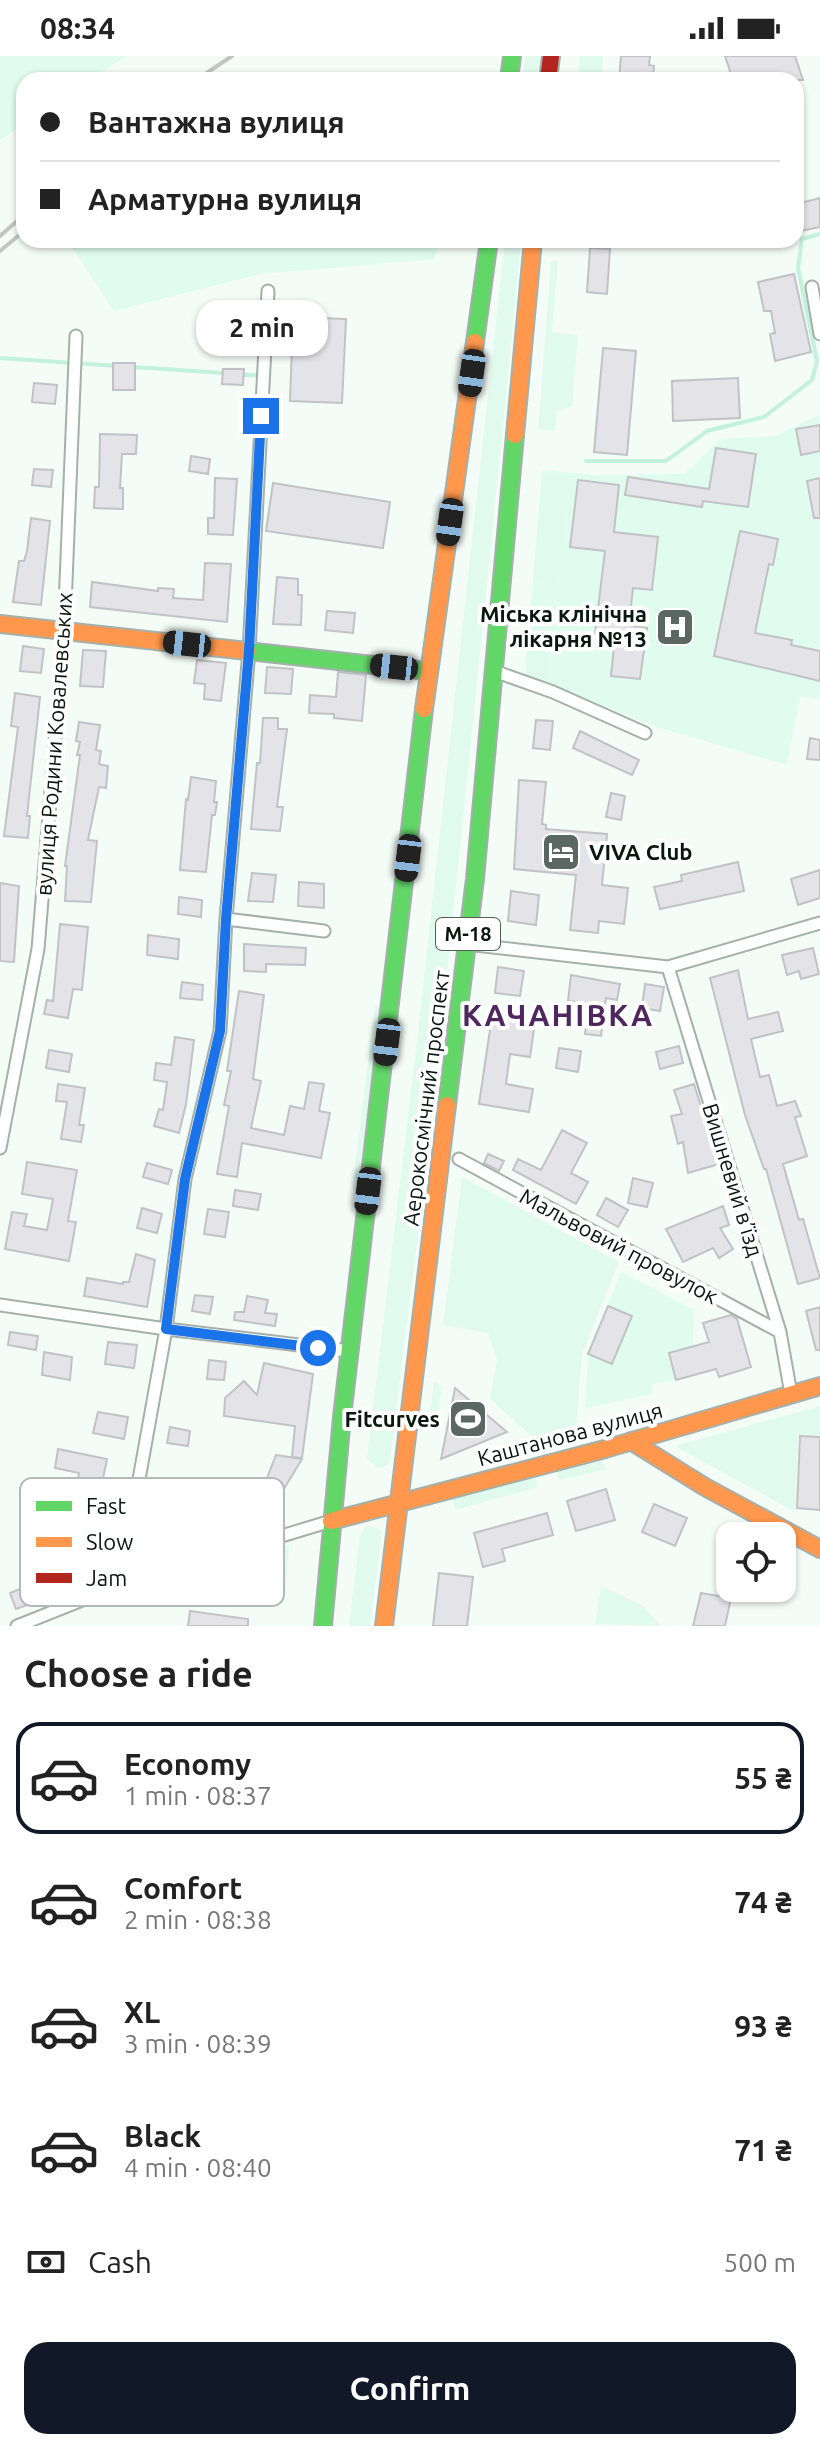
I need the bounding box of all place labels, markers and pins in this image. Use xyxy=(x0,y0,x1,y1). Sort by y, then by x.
place label: Міська клінічна лікарня №13 xyxy=(480,601,647,651)
hospital icon: Міська клінічна лікарня №13 xyxy=(654,606,696,648)
hotel icon: VIVA Club xyxy=(540,831,582,873)
place label: VIVA Club xyxy=(589,839,693,864)
sports icon: Fitcurves xyxy=(447,1398,489,1440)
place label: Fitcurves xyxy=(344,1406,440,1431)

